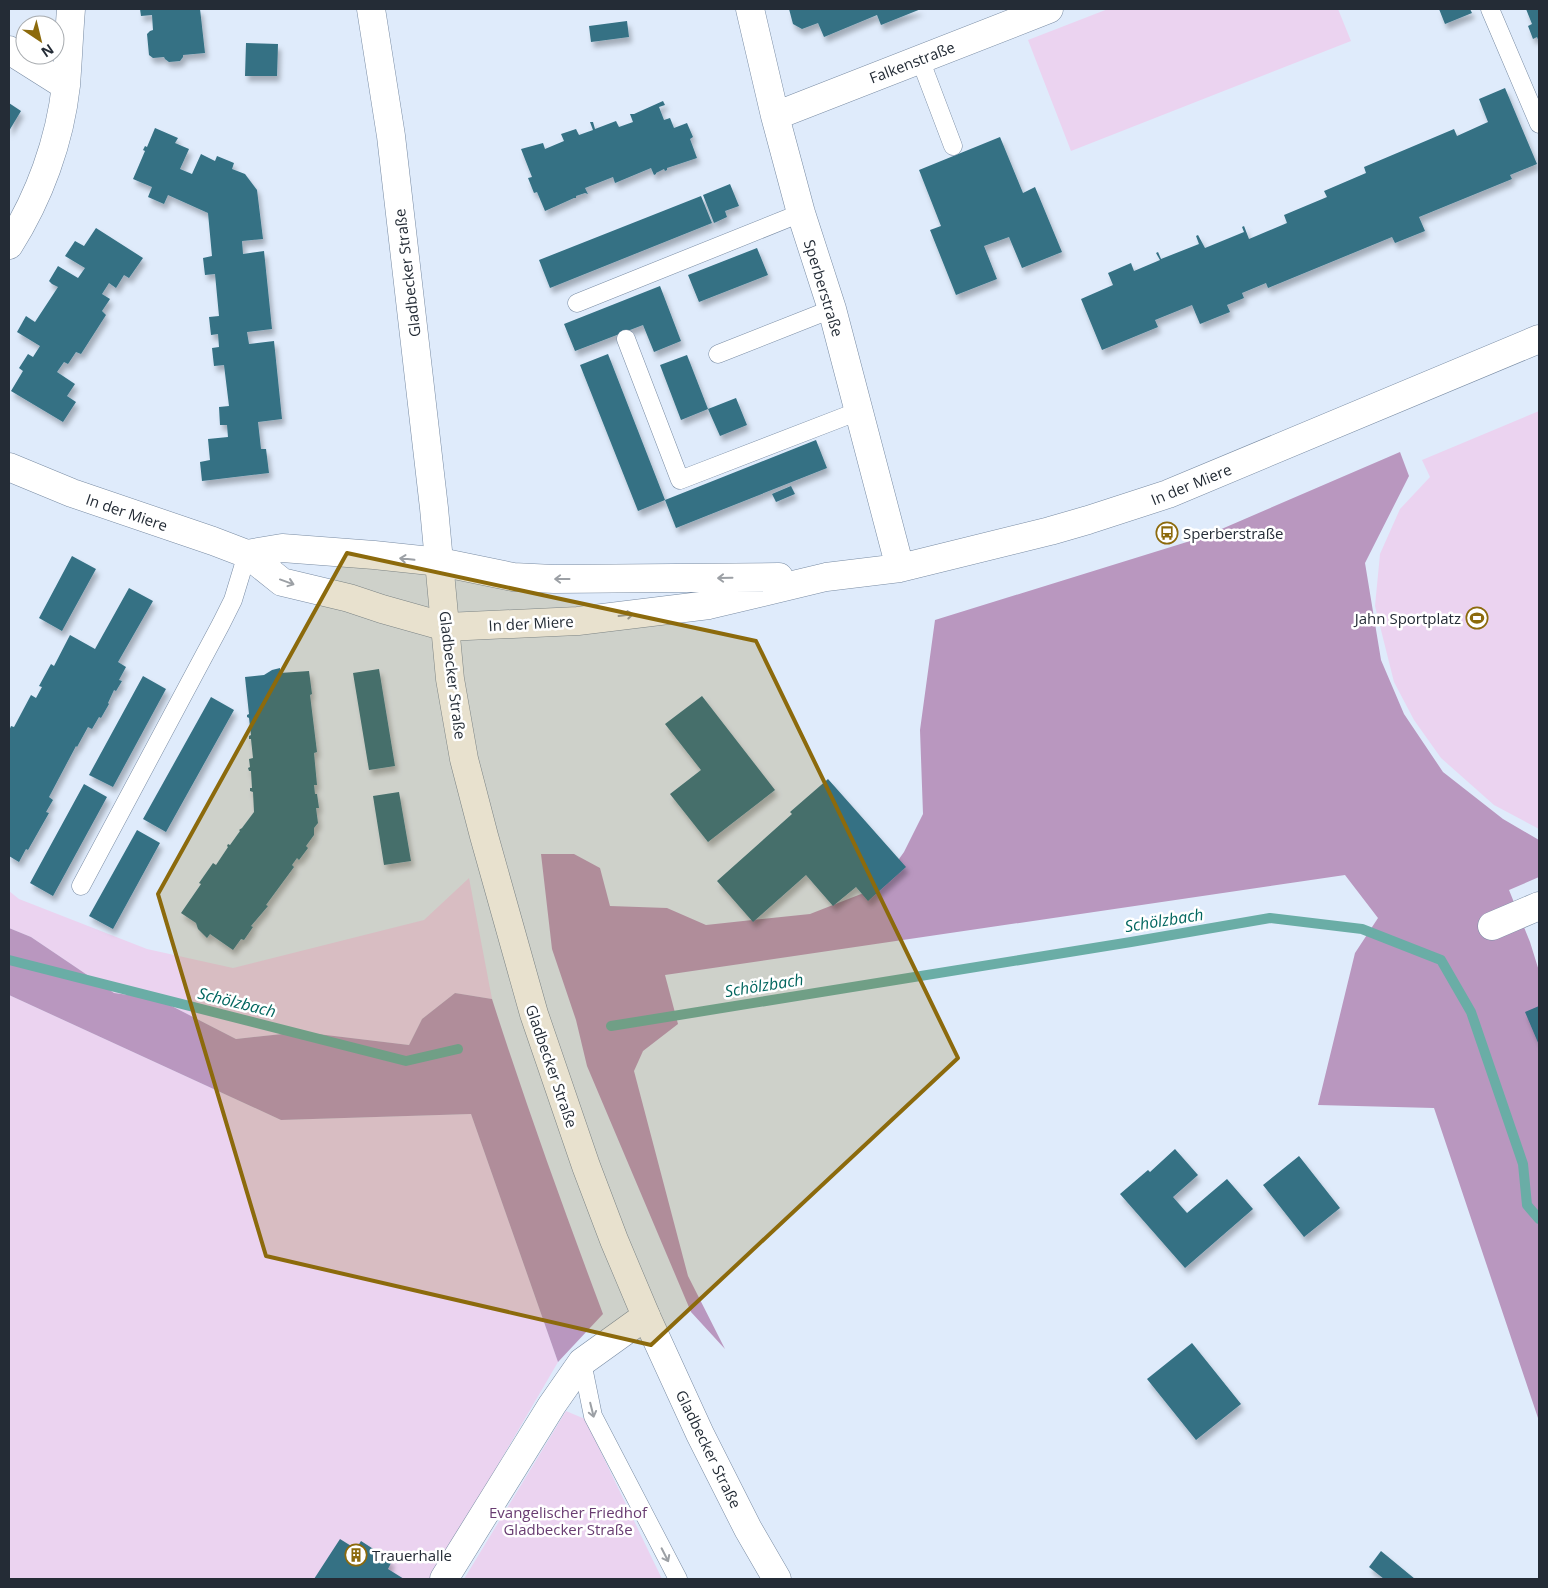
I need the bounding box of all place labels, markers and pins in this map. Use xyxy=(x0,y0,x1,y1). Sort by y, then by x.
bus stop icon: Sperberstraße xyxy=(1155,521,1179,545)
place label: Sperberstraße xyxy=(1183,523,1283,543)
sports icon: Jahn Sportplatz xyxy=(1465,606,1489,630)
place label: Jahn Sportplatz xyxy=(1353,608,1461,628)
building icon: Trauerhalle xyxy=(344,1543,368,1567)
place label: Trauerhalle xyxy=(372,1545,452,1565)

